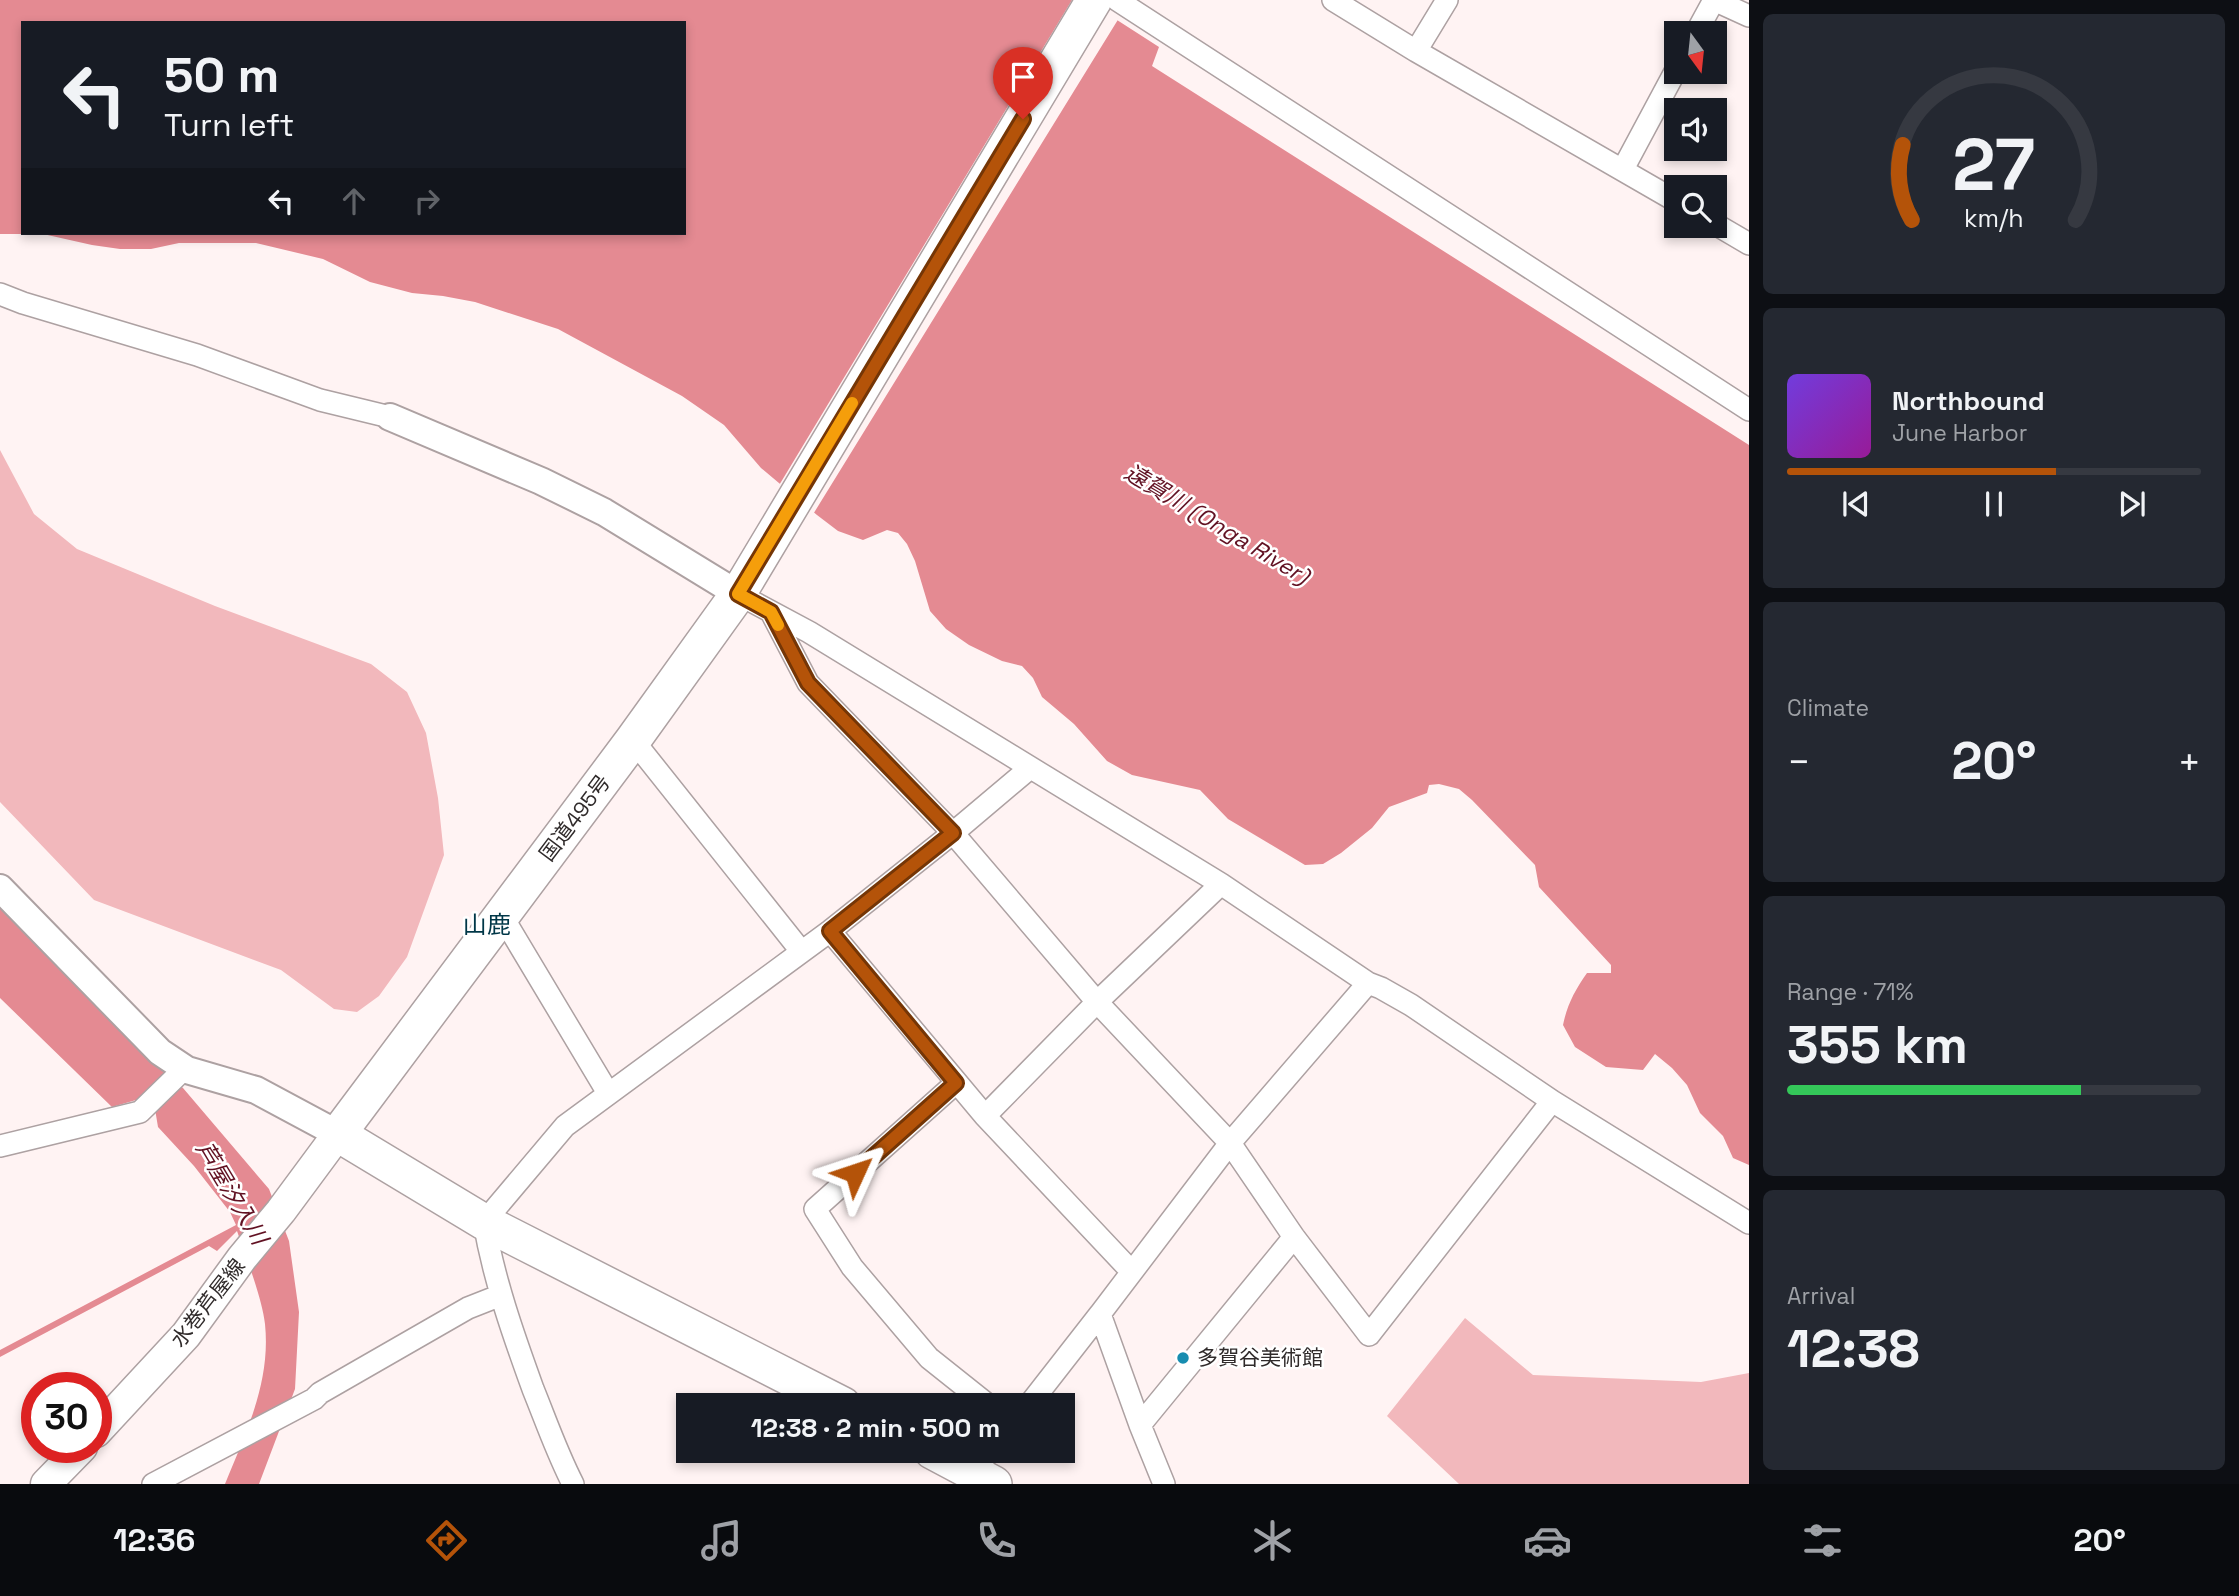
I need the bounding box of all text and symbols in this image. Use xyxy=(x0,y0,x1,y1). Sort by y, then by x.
north arrow xyxy=(1664,21,1727,84)
map controls xyxy=(1664,21,1727,238)
text: 50 m xyxy=(164,44,279,106)
pin xyxy=(993,47,1053,119)
icon: left xyxy=(49,49,140,140)
icon: arrive xyxy=(1004,58,1042,96)
button: sound xyxy=(1664,98,1727,161)
text: Turn left xyxy=(164,105,294,145)
text: 27 xyxy=(1953,118,2035,211)
button: search xyxy=(1664,175,1727,238)
icon: left xyxy=(262,182,300,220)
icon: ahead xyxy=(335,182,373,220)
icon: right xyxy=(408,182,446,220)
text: km/h xyxy=(1964,202,2024,234)
text: Northbound xyxy=(1892,384,2045,418)
text: June Harbor xyxy=(1892,418,2027,448)
water label: 遠賀川 (Onga River) xyxy=(1119,457,1317,592)
icon: previous xyxy=(1837,485,1875,523)
icon: pause xyxy=(1975,485,2013,523)
icon: next xyxy=(2113,485,2151,523)
text: Climate xyxy=(1787,693,1869,723)
text: 20° xyxy=(1951,728,2037,794)
text: − xyxy=(1787,738,1811,786)
text: + xyxy=(2177,738,2201,786)
street label: 国道495号 xyxy=(533,769,616,866)
district label: 山鹿 xyxy=(463,909,511,940)
text: Range · 71% xyxy=(1787,977,1913,1007)
text: 355 km xyxy=(1787,1012,1968,1078)
water label: 芦屋汐入川 xyxy=(190,1136,276,1253)
position arrow xyxy=(818,1136,892,1210)
street label: 水巻芦屋線 xyxy=(165,1253,251,1352)
text: Arrival xyxy=(1787,1281,1855,1311)
text: 12:38 xyxy=(1787,1316,1920,1382)
place label: 多賀谷美術館 xyxy=(1197,1344,1323,1371)
marker: 多賀谷美術館 xyxy=(1175,1350,1191,1366)
speed limit sign: 30 xyxy=(21,1372,112,1463)
text: 12:38 · 2 min · 500 m xyxy=(751,1411,1000,1445)
icon: directions xyxy=(422,1516,471,1565)
icon: music xyxy=(697,1516,746,1565)
icon: phone xyxy=(972,1516,1021,1565)
icon: climate xyxy=(1248,1516,1297,1565)
icon: car xyxy=(1523,1516,1572,1565)
icon: filters xyxy=(1798,1516,1847,1565)
text: 12:36 xyxy=(113,1520,195,1560)
text: 20° xyxy=(2073,1520,2126,1560)

